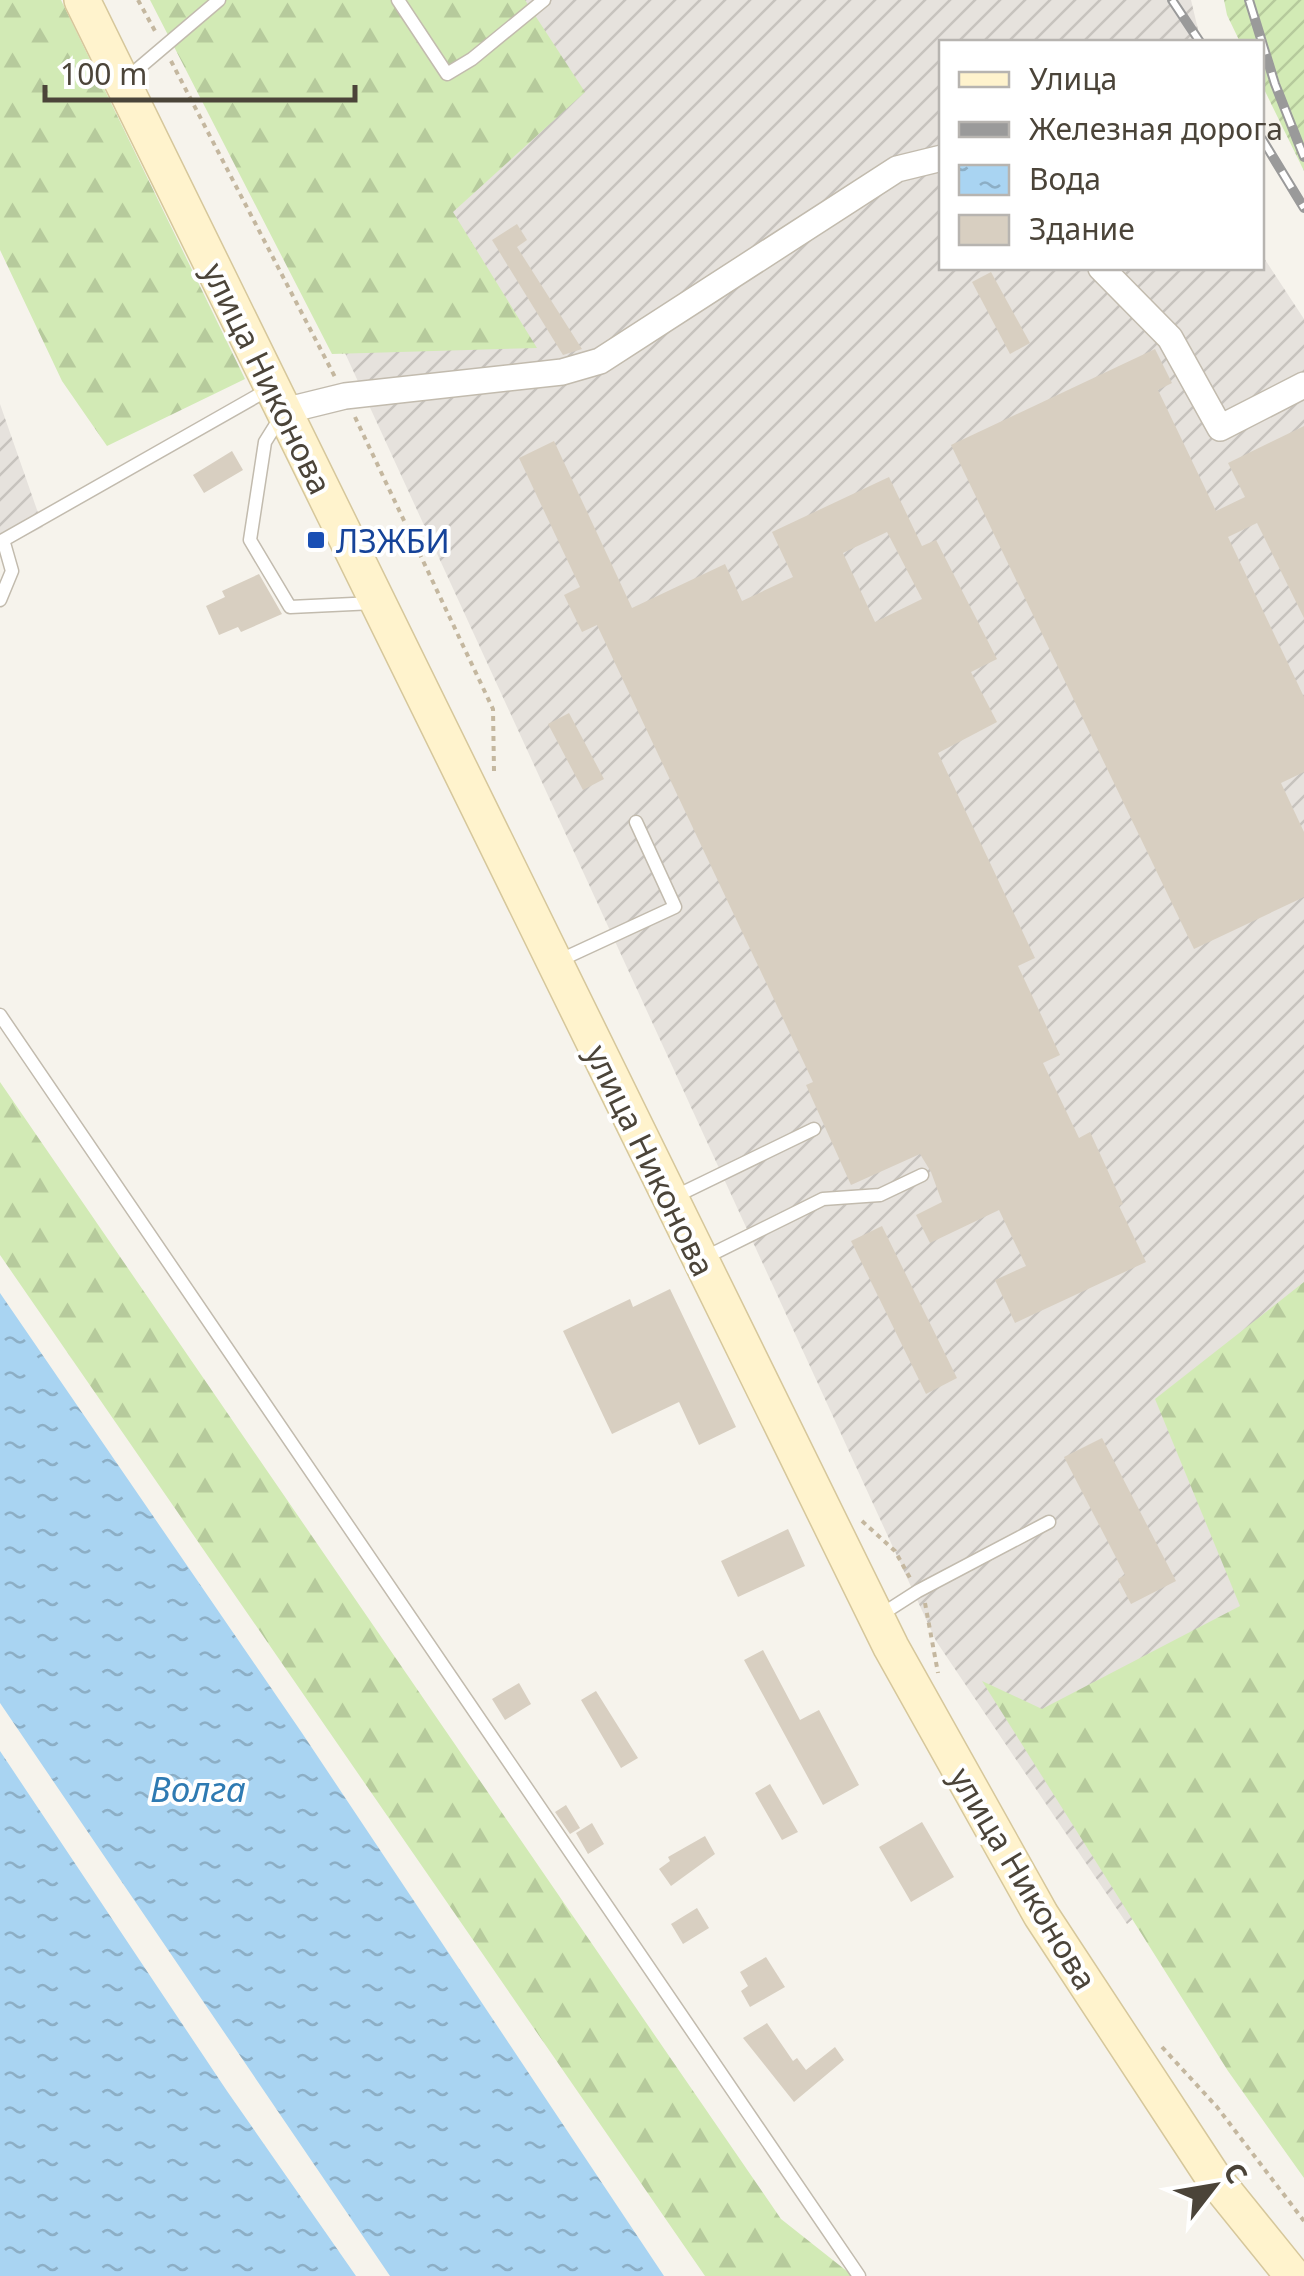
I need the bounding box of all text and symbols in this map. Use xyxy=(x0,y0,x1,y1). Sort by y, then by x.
scale bar xyxy=(45,40,355,102)
legend xyxy=(939,40,1264,270)
text: 100 m xyxy=(60,53,147,94)
text: Улица xyxy=(1029,58,1117,99)
text: Железная дорога xyxy=(1029,108,1283,149)
text: Вода xyxy=(1029,158,1101,199)
text: Здание xyxy=(1029,208,1135,249)
street label: улица Никонова xyxy=(193,255,343,501)
place label: ЛЗЖБИ xyxy=(336,519,450,562)
marker: ЛЗЖБИ xyxy=(305,529,327,551)
street label: улица Никонова xyxy=(576,1037,726,1283)
street label: улица Никонова xyxy=(941,1759,1107,1997)
water label: Волга xyxy=(150,1765,246,1812)
north arrow xyxy=(1164,2136,1264,2236)
text: С xyxy=(1215,2155,1257,2190)

